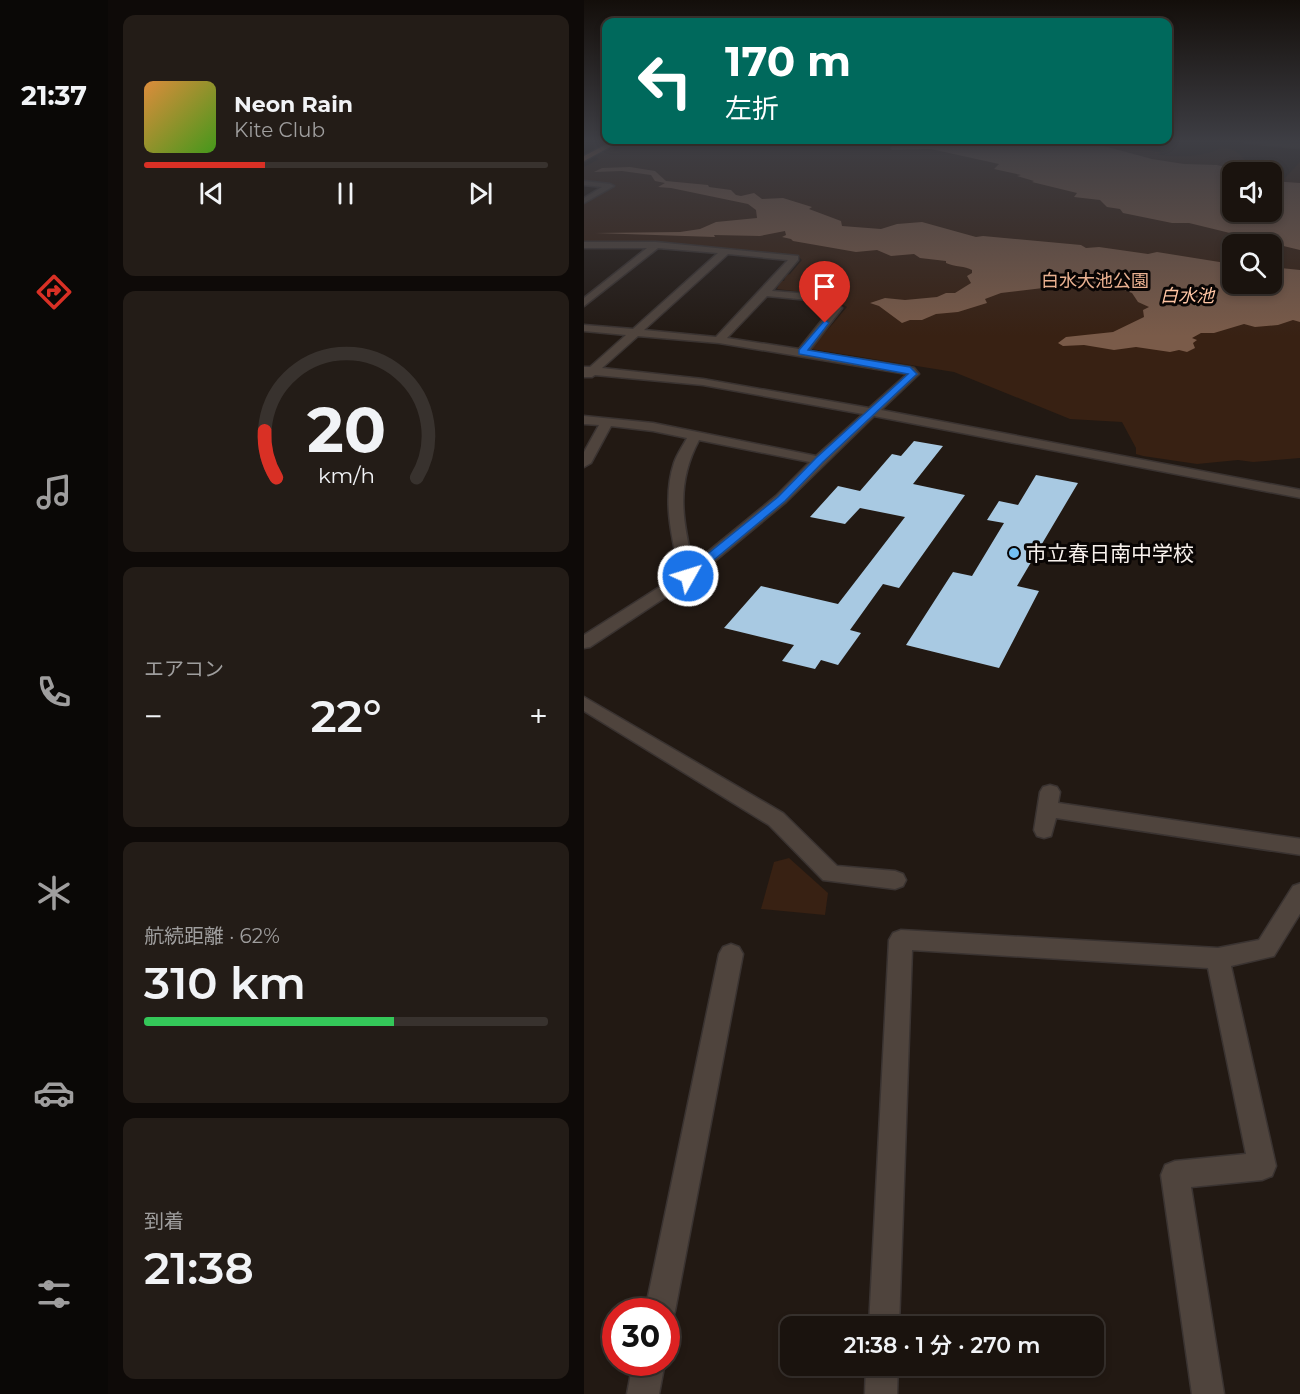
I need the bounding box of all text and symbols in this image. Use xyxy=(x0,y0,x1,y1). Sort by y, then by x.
text: 170 m xyxy=(725,35,851,87)
icon: left xyxy=(626,42,704,120)
text: 21:37 xyxy=(21,79,87,112)
text: Neon Rain xyxy=(234,91,353,118)
text: 左折 xyxy=(725,92,779,125)
text: Kite Club xyxy=(234,118,325,142)
map controls xyxy=(1222,162,1282,294)
button: sound xyxy=(1222,162,1282,222)
icon: previous xyxy=(195,177,228,210)
icon: pause xyxy=(329,177,362,210)
icon: next xyxy=(464,177,497,210)
button: search xyxy=(1222,234,1282,294)
pin xyxy=(799,261,850,323)
icon: arrive xyxy=(808,270,841,303)
park label: 白水大池公園 xyxy=(1041,270,1149,292)
icon: directions xyxy=(33,271,75,313)
water label: 白水池 xyxy=(1160,285,1216,307)
text: 20 xyxy=(306,392,386,468)
text: km/h xyxy=(317,463,375,489)
icon: music xyxy=(33,471,75,513)
place label: 市立春日南中学校 xyxy=(1026,541,1194,566)
position arrow xyxy=(656,544,720,608)
marker: 市立春日南中学校 xyxy=(1007,546,1021,560)
text: エアコン xyxy=(144,657,224,681)
icon: phone xyxy=(33,671,75,713)
text: 22° xyxy=(310,688,382,743)
text: − xyxy=(144,696,163,736)
text: + xyxy=(529,696,548,736)
icon: climate xyxy=(33,872,75,914)
text: 航続距離 · 62% xyxy=(144,924,280,948)
text: 310 km xyxy=(144,955,306,1010)
icon: car xyxy=(33,1072,75,1114)
text: 到着 xyxy=(144,1209,184,1233)
text: 21:38 xyxy=(144,1240,254,1295)
icon: filters xyxy=(33,1273,75,1315)
speed limit sign: 30 xyxy=(602,1298,680,1376)
text: 21:38 · 1 分 · 270 m xyxy=(844,1332,1040,1359)

